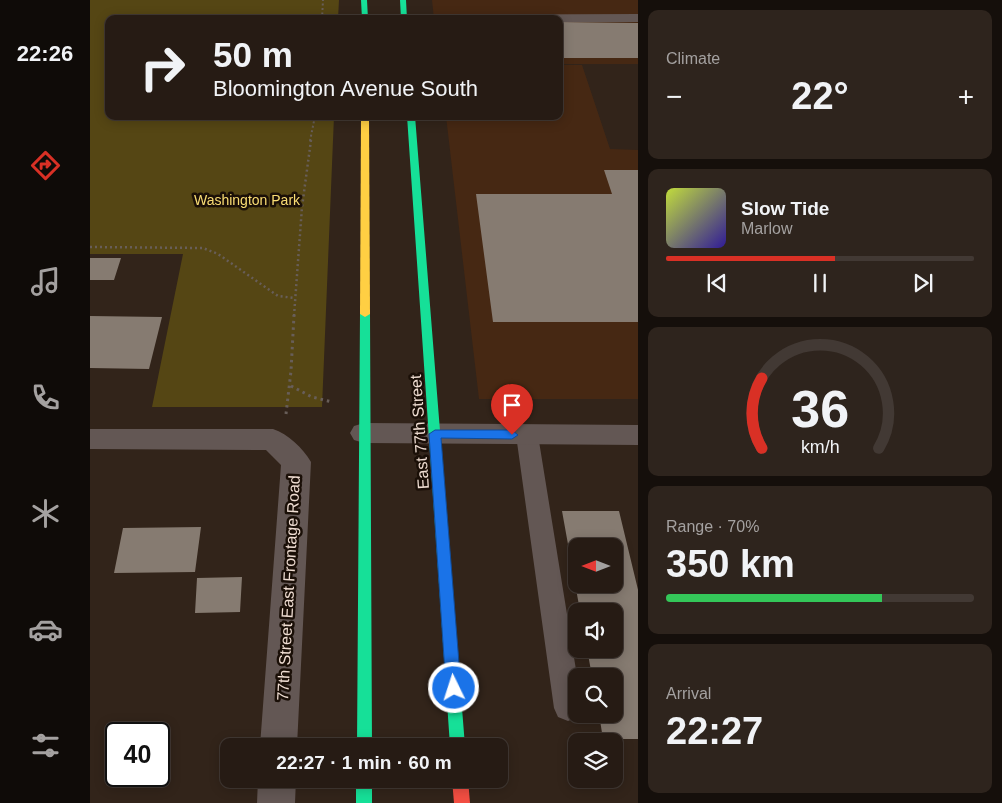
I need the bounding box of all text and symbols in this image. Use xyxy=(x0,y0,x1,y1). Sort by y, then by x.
icon: right xyxy=(130,35,195,100)
text: 50 m xyxy=(213,35,293,74)
text: 22:26 xyxy=(17,41,73,66)
text: Climate xyxy=(666,50,720,67)
text: 22° xyxy=(791,75,849,117)
text: Bloomington Avenue South xyxy=(213,76,478,101)
text: − xyxy=(666,81,682,112)
text: + xyxy=(958,81,974,112)
icon: directions xyxy=(28,148,63,183)
park label: Washington Park xyxy=(194,192,301,208)
text: Slow Tide xyxy=(741,198,829,219)
text: Marlow xyxy=(741,220,793,237)
icon: music xyxy=(28,264,63,299)
icon: previous xyxy=(703,269,731,297)
icon: pause xyxy=(806,269,834,297)
icon: next xyxy=(909,269,937,297)
street label: East 77th Street xyxy=(407,374,432,490)
icon: phone xyxy=(28,380,63,415)
text: 36 xyxy=(791,380,849,438)
pin xyxy=(491,384,533,435)
icon: arrive xyxy=(498,391,526,419)
text: km/h xyxy=(801,437,839,457)
street label: 77th Street East Frontage Road xyxy=(274,475,303,701)
icon: climate xyxy=(28,496,63,531)
text: Range · 70% xyxy=(666,518,759,535)
north arrow xyxy=(568,538,622,592)
map controls xyxy=(568,538,623,788)
text: 350 km xyxy=(666,543,795,585)
button: sound xyxy=(568,603,623,658)
icon: car xyxy=(28,612,63,647)
position arrow xyxy=(427,661,479,713)
button: search xyxy=(568,668,623,723)
text: Arrival xyxy=(666,685,711,702)
text: 22:27 xyxy=(666,710,763,752)
speed limit sign: 40 xyxy=(105,722,170,787)
icon: filters xyxy=(28,728,63,763)
button: layers xyxy=(568,733,623,788)
text: 22:27 · 1 min · 60 m xyxy=(276,752,452,773)

